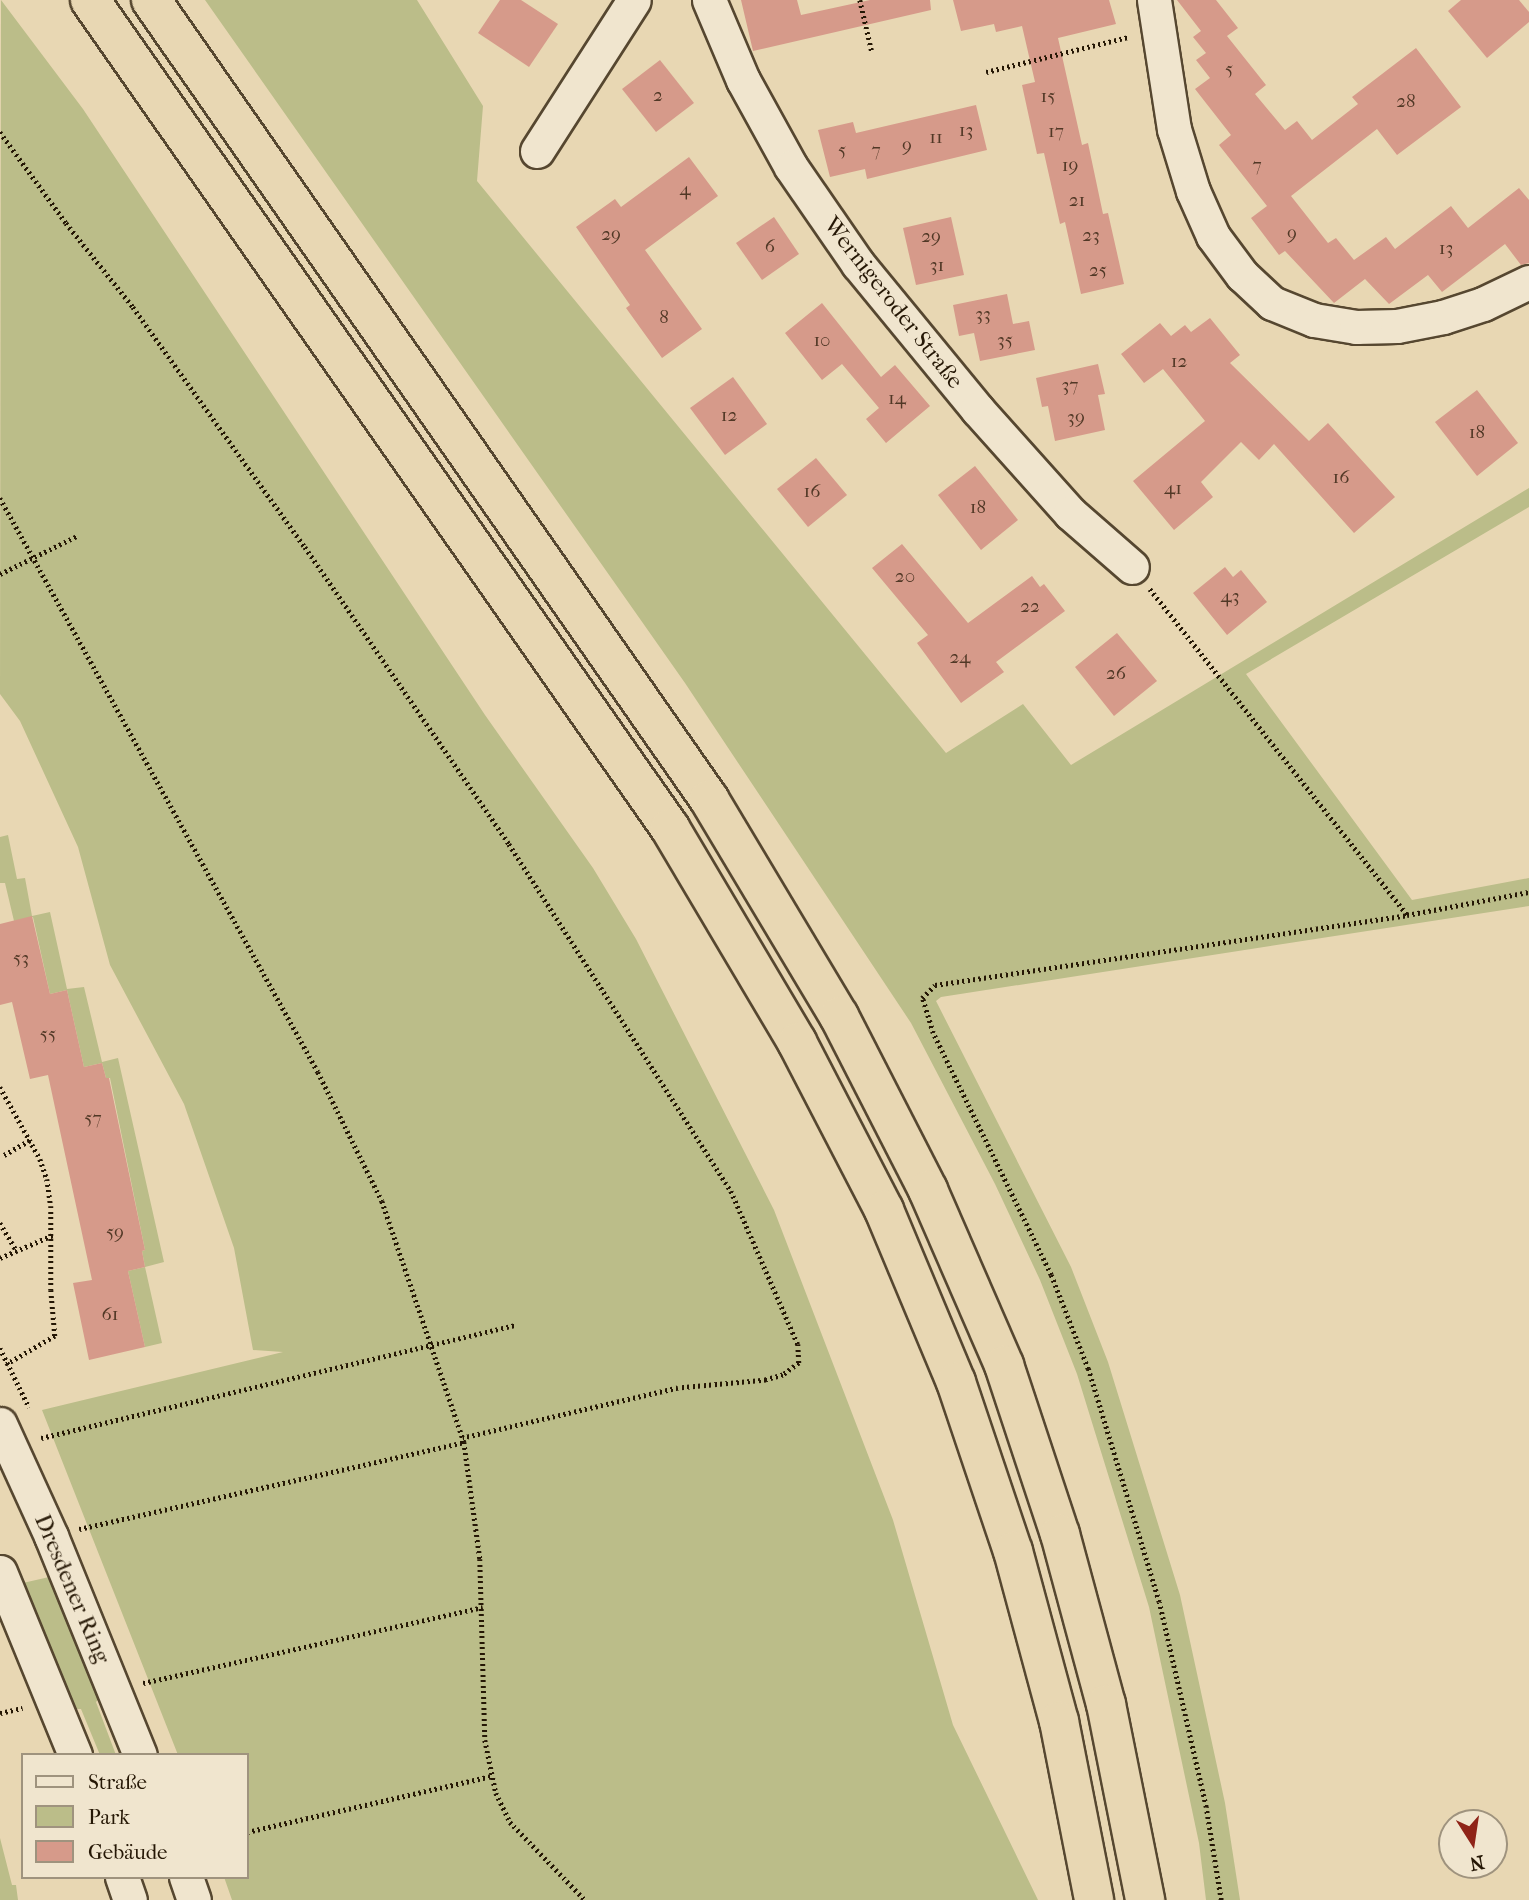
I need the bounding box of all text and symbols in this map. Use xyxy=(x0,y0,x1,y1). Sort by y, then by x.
house number: 5 xyxy=(1225,59,1233,81)
house number: 2 xyxy=(653,85,663,107)
house number: 15 xyxy=(1041,86,1055,108)
house number: 28 xyxy=(1396,91,1416,113)
house number: 13 xyxy=(959,120,973,142)
house number: 17 xyxy=(1048,121,1064,143)
house number: 11 xyxy=(929,127,943,149)
house number: 9 xyxy=(902,135,912,157)
house number: 5 xyxy=(838,140,846,162)
house number: 7 xyxy=(871,140,881,162)
house number: 19 xyxy=(1062,155,1078,177)
house number: 7 xyxy=(1252,155,1262,177)
house number: 4 xyxy=(679,179,691,201)
house number: 21 xyxy=(1069,190,1085,212)
street label: Wernigeroder Straße xyxy=(817,212,969,394)
house number: 9 xyxy=(1287,223,1297,245)
house number: 29 xyxy=(601,224,621,246)
house number: 23 xyxy=(1082,225,1100,247)
house number: 29 xyxy=(921,226,941,248)
house number: 6 xyxy=(765,236,775,258)
house number: 13 xyxy=(1439,238,1453,260)
house number: 31 xyxy=(930,255,944,277)
house number: 25 xyxy=(1089,260,1107,282)
house number: 33 xyxy=(975,304,991,326)
house number: 8 xyxy=(659,307,669,329)
house number: 10 xyxy=(813,330,831,352)
house number: 35 xyxy=(997,330,1013,352)
house number: 12 xyxy=(1171,351,1187,373)
house number: 37 xyxy=(1062,375,1078,397)
house number: 14 xyxy=(888,388,906,410)
house number: 12 xyxy=(721,405,737,427)
house number: 39 xyxy=(1067,407,1085,429)
house number: 18 xyxy=(1469,422,1485,444)
house number: 16 xyxy=(1333,467,1349,489)
house number: 41 xyxy=(1164,478,1182,500)
house number: 16 xyxy=(804,481,820,503)
house number: 18 xyxy=(970,497,986,519)
house number: 20 xyxy=(895,566,915,588)
house number: 43 xyxy=(1220,586,1240,608)
house number: 22 xyxy=(1020,596,1040,618)
house number: 24 xyxy=(950,647,970,669)
house number: 26 xyxy=(1106,663,1126,685)
house number: 53 xyxy=(13,948,29,970)
house number: 55 xyxy=(40,1024,56,1046)
house number: 57 xyxy=(84,1108,102,1130)
house number: 59 xyxy=(106,1222,124,1244)
house number: 61 xyxy=(102,1304,118,1326)
street label: Dresdener Ring xyxy=(28,1510,116,1668)
legend xyxy=(21,1753,248,1879)
text: Straße xyxy=(88,1770,147,1794)
text: Park xyxy=(88,1805,130,1829)
north arrow xyxy=(1438,1809,1508,1879)
text: Gebäude xyxy=(88,1840,168,1864)
text: N xyxy=(1468,1850,1486,1875)

